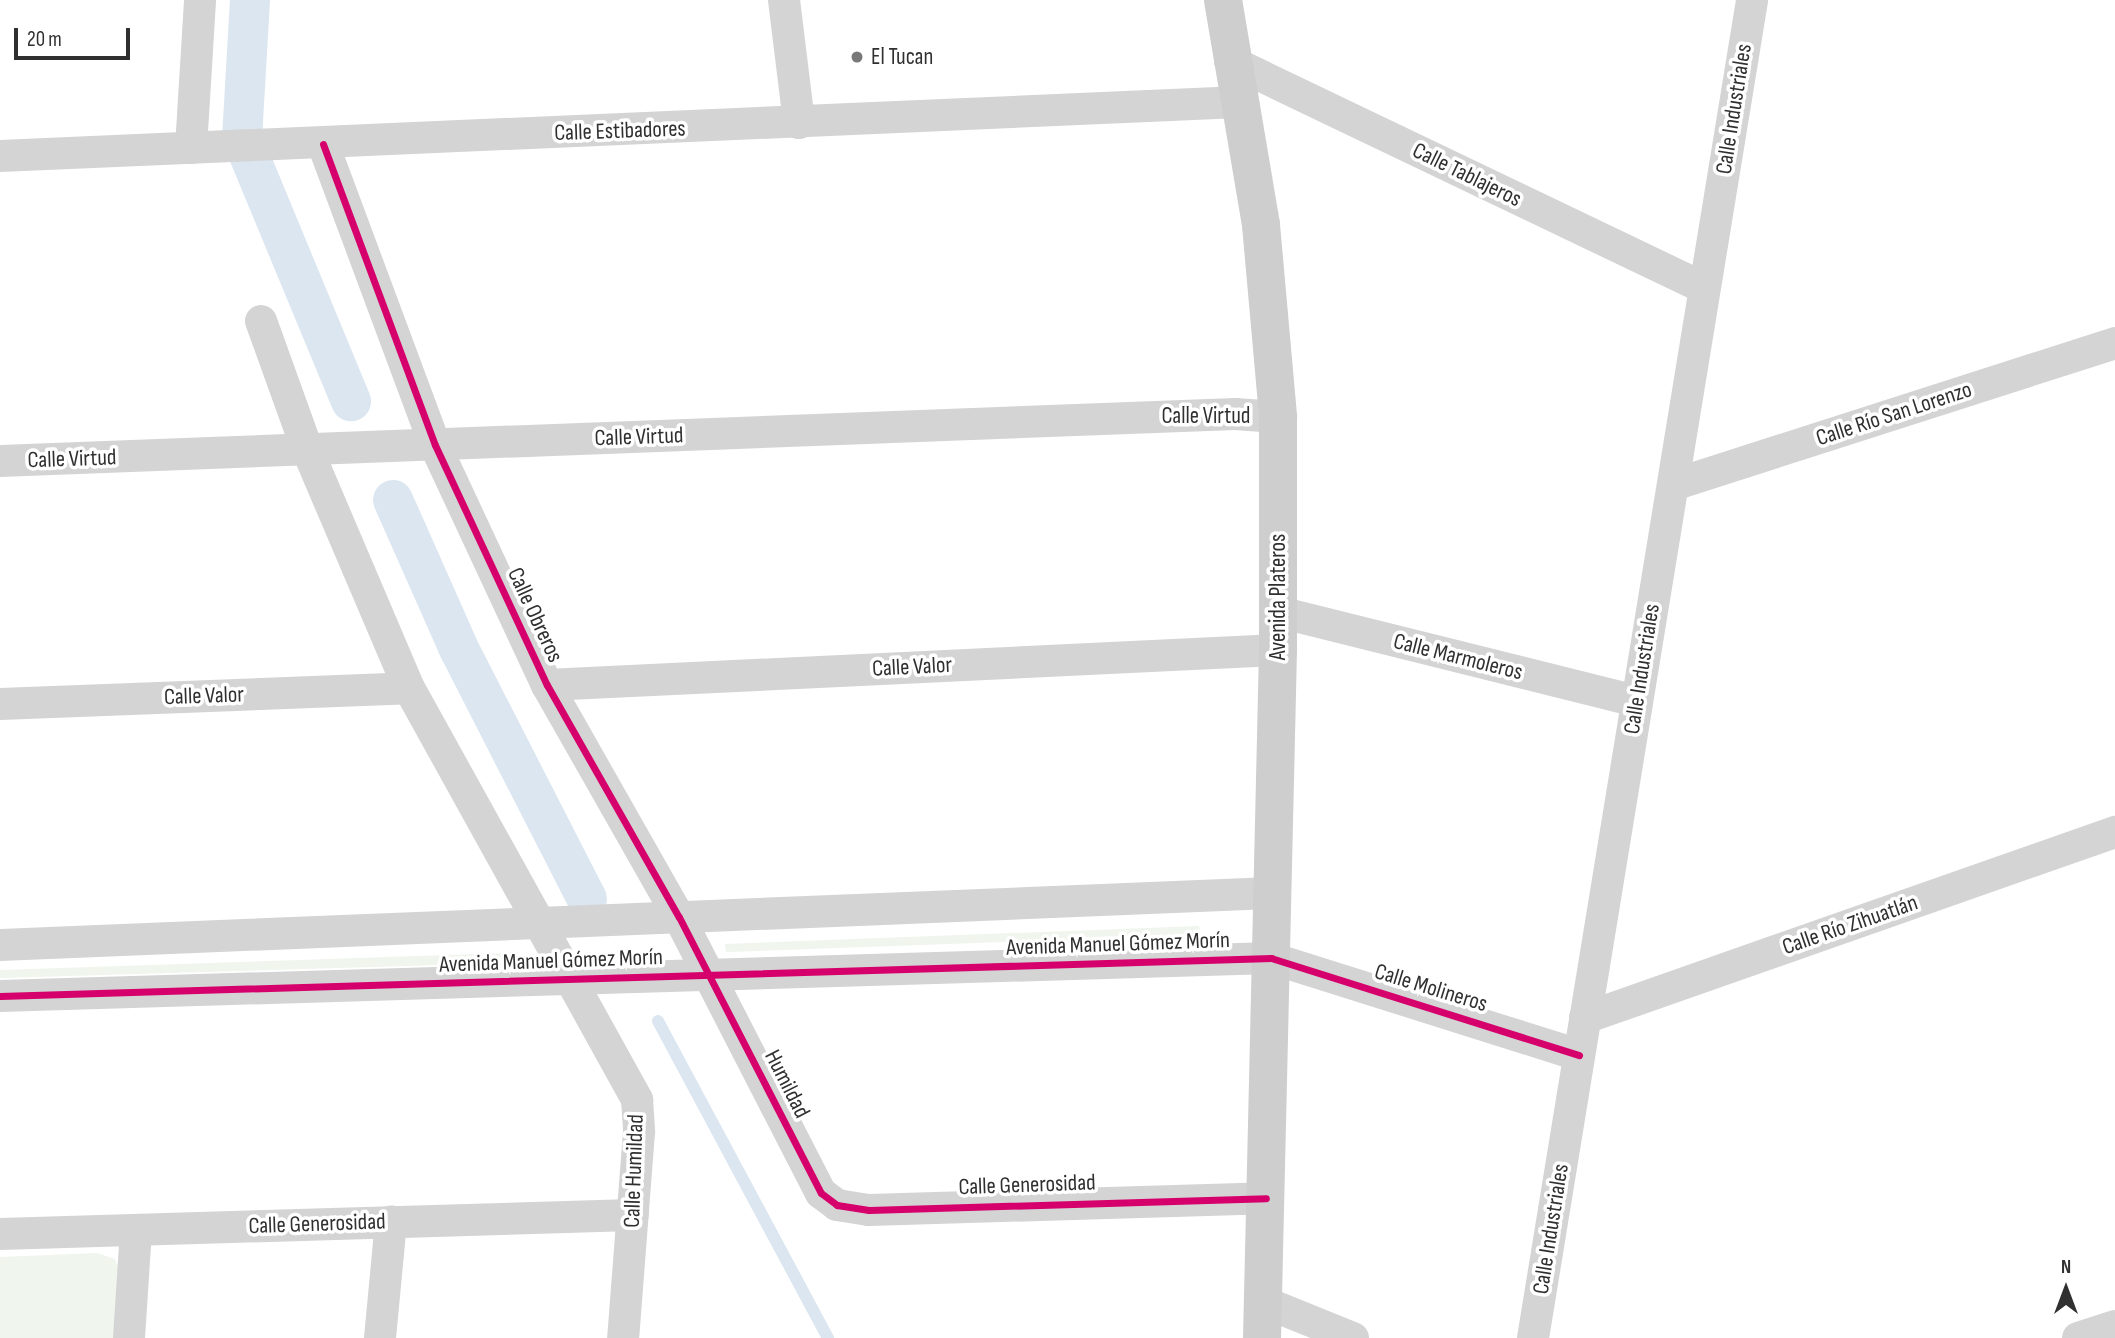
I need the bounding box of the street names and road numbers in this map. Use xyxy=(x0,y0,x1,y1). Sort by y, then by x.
street label: Calle Industriales xyxy=(1710,42,1758,176)
street label: Calle Estibadores xyxy=(554,115,686,147)
street label: Calle Tablajeros xyxy=(1408,137,1526,213)
street label: Calle Río San Lorenzo xyxy=(1813,376,1975,452)
street label: Calle Virtud xyxy=(1162,402,1250,430)
street label: Calle Virtud xyxy=(594,422,684,452)
street label: Calle Virtud xyxy=(27,444,117,474)
street label: Avenida Plateros xyxy=(1264,534,1292,660)
street label: Calle Obreros xyxy=(501,563,569,667)
street label: Calle Industriales xyxy=(1618,602,1666,736)
street label: Calle Marmoleros xyxy=(1391,628,1525,686)
street label: Calle Valor xyxy=(871,651,953,683)
street label: Calle Valor xyxy=(164,681,244,711)
street label: Calle Río Zihuatlán xyxy=(1779,889,1921,961)
street label: Avenida Manuel Gómez Morín xyxy=(1006,926,1230,962)
street label: Avenida Manuel Gómez Morín xyxy=(439,943,663,979)
street label: Calle Molineros xyxy=(1371,958,1491,1018)
street label: Humildad xyxy=(758,1045,816,1123)
street label: Calle Humildad xyxy=(618,1114,650,1228)
street label: Calle Industriales xyxy=(1527,1162,1575,1296)
street label: Calle Generosidad xyxy=(958,1169,1096,1201)
street label: Calle Generosidad xyxy=(248,1208,386,1240)

